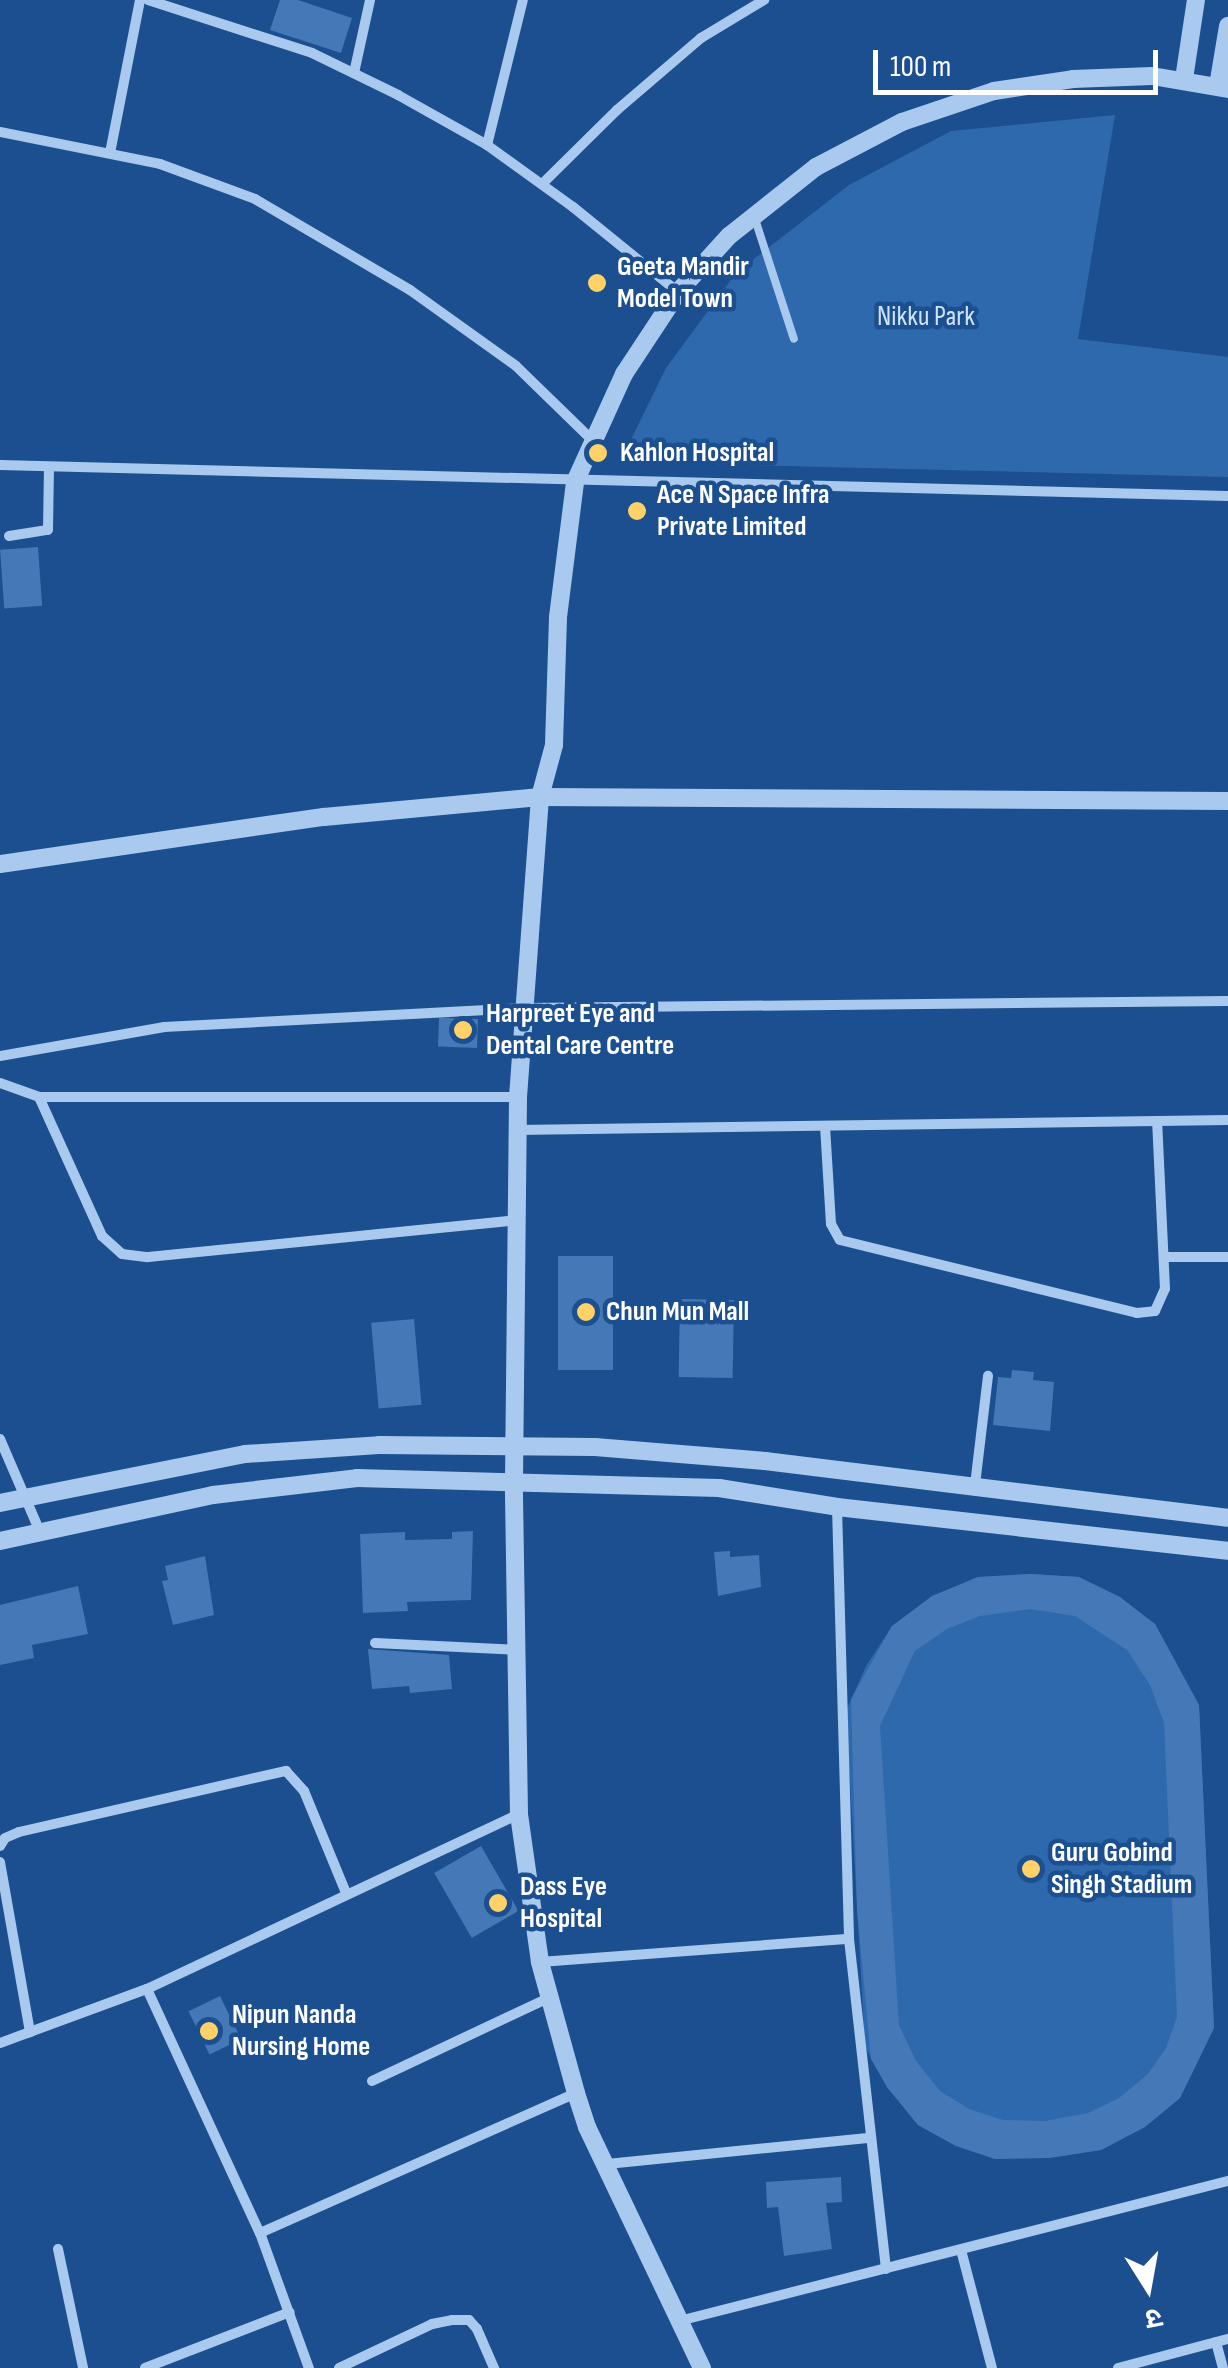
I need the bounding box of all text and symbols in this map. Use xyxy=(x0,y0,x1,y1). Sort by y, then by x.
scale bar xyxy=(878,30,1163,92)
text: 100 m xyxy=(890,49,951,85)
place label: Geeta Mandir Model Town xyxy=(617,250,749,316)
marker: Geeta Mandir Model Town xyxy=(586,272,608,294)
park label: Nikku Park xyxy=(877,300,975,334)
place label: Kahlon Hospital xyxy=(620,436,774,470)
marker: Kahlon Hospital xyxy=(585,440,611,466)
place label: Ace N Space Infra Private Limited xyxy=(657,478,829,544)
marker: Ace N Space Infra Private Limited xyxy=(626,500,648,522)
place label: Harpreet Eye and Dental Care Centre xyxy=(486,997,674,1063)
marker: Harpreet Eye and Dental Care Centre xyxy=(450,1017,476,1043)
place label: Chun Mun Mall xyxy=(606,1295,749,1329)
marker: Chun Mun Mall xyxy=(575,1301,597,1323)
place label: Guru Gobind Singh Stadium xyxy=(1051,1836,1192,1902)
marker: Guru Gobind Singh Stadium xyxy=(1020,1858,1042,1880)
place label: Dass Eye Hospital xyxy=(520,1870,607,1936)
marker: Dass Eye Hospital xyxy=(485,1890,511,1916)
place label: Nipun Nanda Nursing Home xyxy=(232,1998,370,2064)
marker: Nipun Nanda Nursing Home xyxy=(196,2018,222,2044)
north arrow xyxy=(1098,2238,1198,2338)
text: उ xyxy=(1143,2300,1165,2336)

